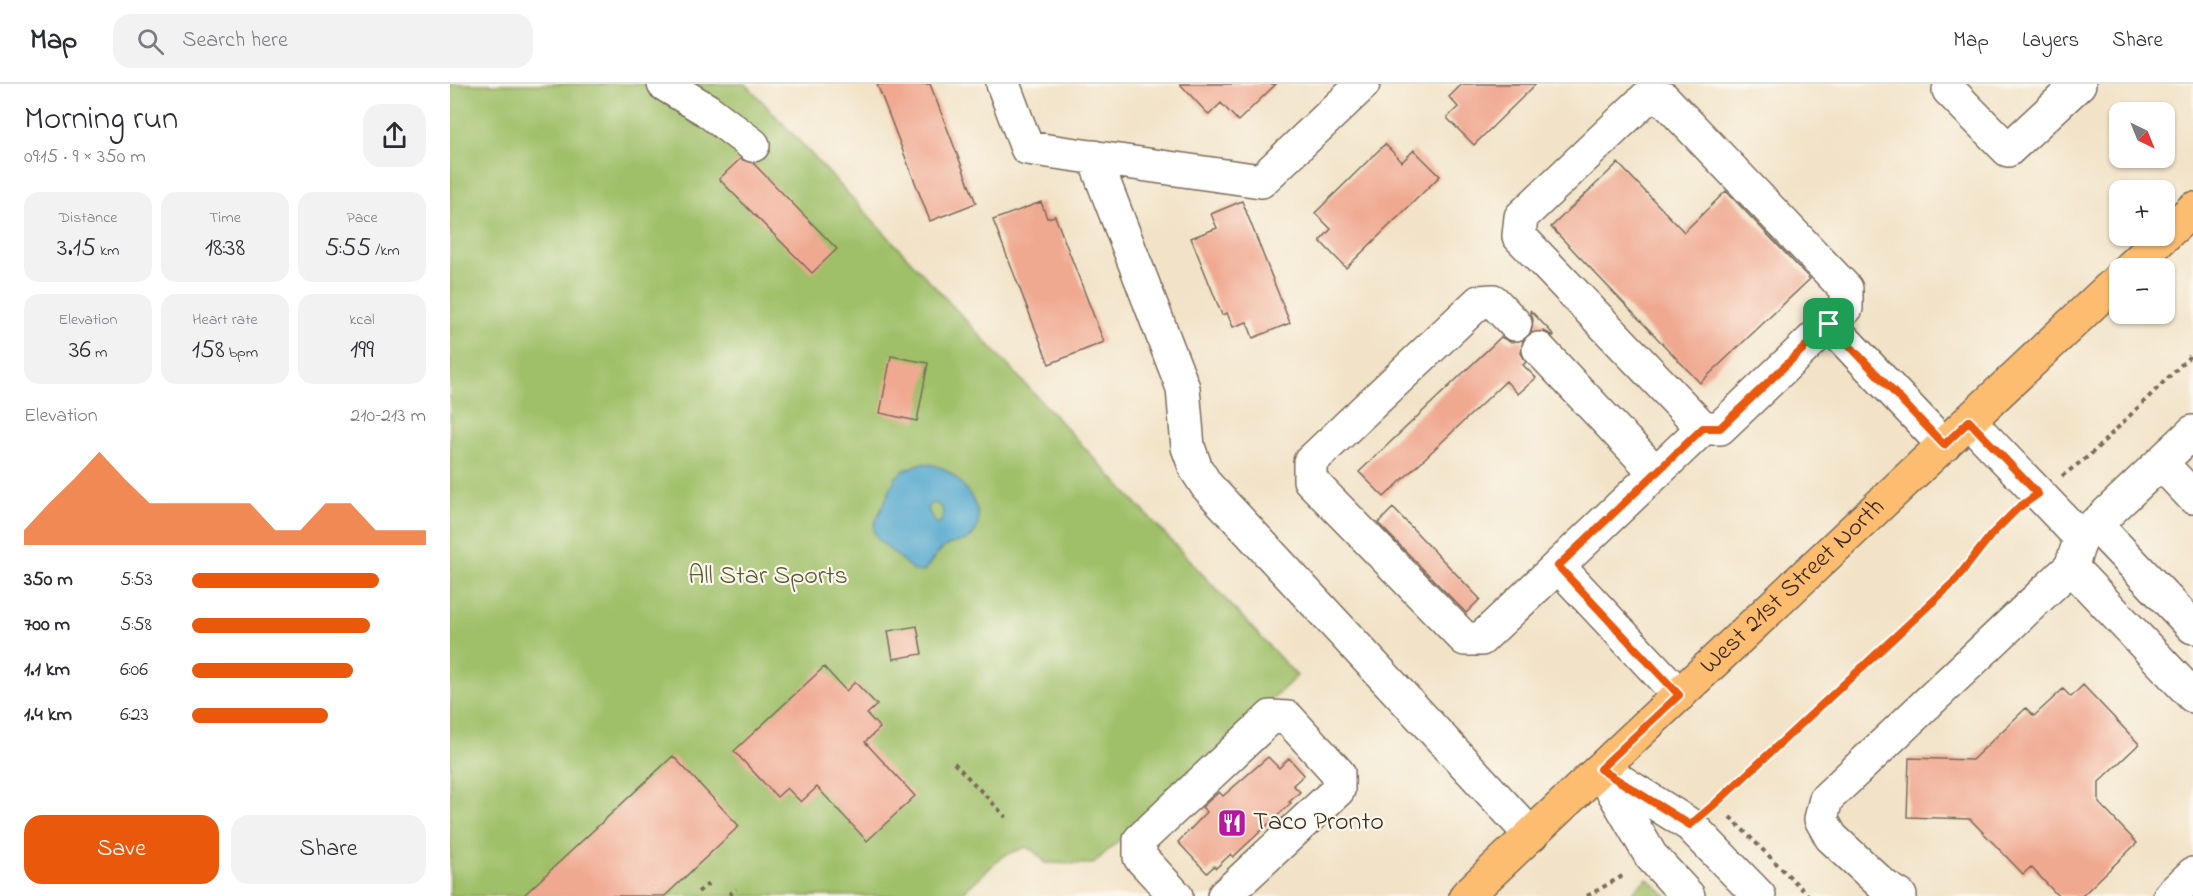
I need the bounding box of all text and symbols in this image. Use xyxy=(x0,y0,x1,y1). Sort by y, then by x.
search box xyxy=(113,14,533,68)
text: Map xyxy=(30,21,77,62)
icon: search xyxy=(134,25,167,58)
text: Search here xyxy=(182,25,288,57)
text: Map xyxy=(1953,26,1989,56)
text: Layers xyxy=(2022,26,2079,56)
text: Share xyxy=(2112,26,2163,56)
text: Morning run xyxy=(24,96,178,144)
north arrow xyxy=(2109,102,2175,168)
map controls xyxy=(2109,102,2175,324)
button: share xyxy=(363,104,426,167)
text: 09:15 · 9 × 350 m xyxy=(24,143,146,172)
button: + xyxy=(2109,180,2175,246)
text: Distance xyxy=(59,206,117,230)
text: Time xyxy=(209,206,241,230)
text: Pace xyxy=(346,206,378,230)
text: 3.15 xyxy=(57,230,96,268)
text: 18:38 xyxy=(205,230,245,268)
text: 5:55 xyxy=(324,230,371,268)
text: km xyxy=(96,239,119,263)
text: /km xyxy=(371,239,400,263)
button: − xyxy=(2109,258,2175,324)
pin xyxy=(1803,298,1854,349)
icon: arrive xyxy=(1812,307,1845,340)
text: Elevation xyxy=(59,308,117,332)
text: Heart rate xyxy=(192,308,258,332)
text: kcal xyxy=(349,308,375,332)
text: 36 xyxy=(69,332,91,370)
text: 158 xyxy=(192,332,225,370)
text: 199 xyxy=(350,332,374,370)
text: m xyxy=(91,341,107,365)
text: bpm xyxy=(225,341,258,365)
text: Elevation xyxy=(24,402,98,431)
text: 210–213 m xyxy=(350,402,426,431)
street label: West 21st Street North xyxy=(1692,490,1894,684)
park label: All Star Sports xyxy=(688,558,848,596)
text: 350 m xyxy=(24,566,73,595)
text: 5:53 xyxy=(120,566,153,595)
text: 700 m xyxy=(24,611,70,640)
text: 5:58 xyxy=(120,611,152,640)
text: 1.1 km xyxy=(24,656,70,685)
text: 6:06 xyxy=(120,656,148,685)
text: 1.4 km xyxy=(24,701,72,730)
text: 6:23 xyxy=(120,701,149,730)
place label: Taco Pronto xyxy=(1253,804,1384,842)
restaurant icon: Taco Pronto xyxy=(1216,807,1248,839)
button: Save xyxy=(24,815,219,884)
button: Share xyxy=(231,815,426,884)

